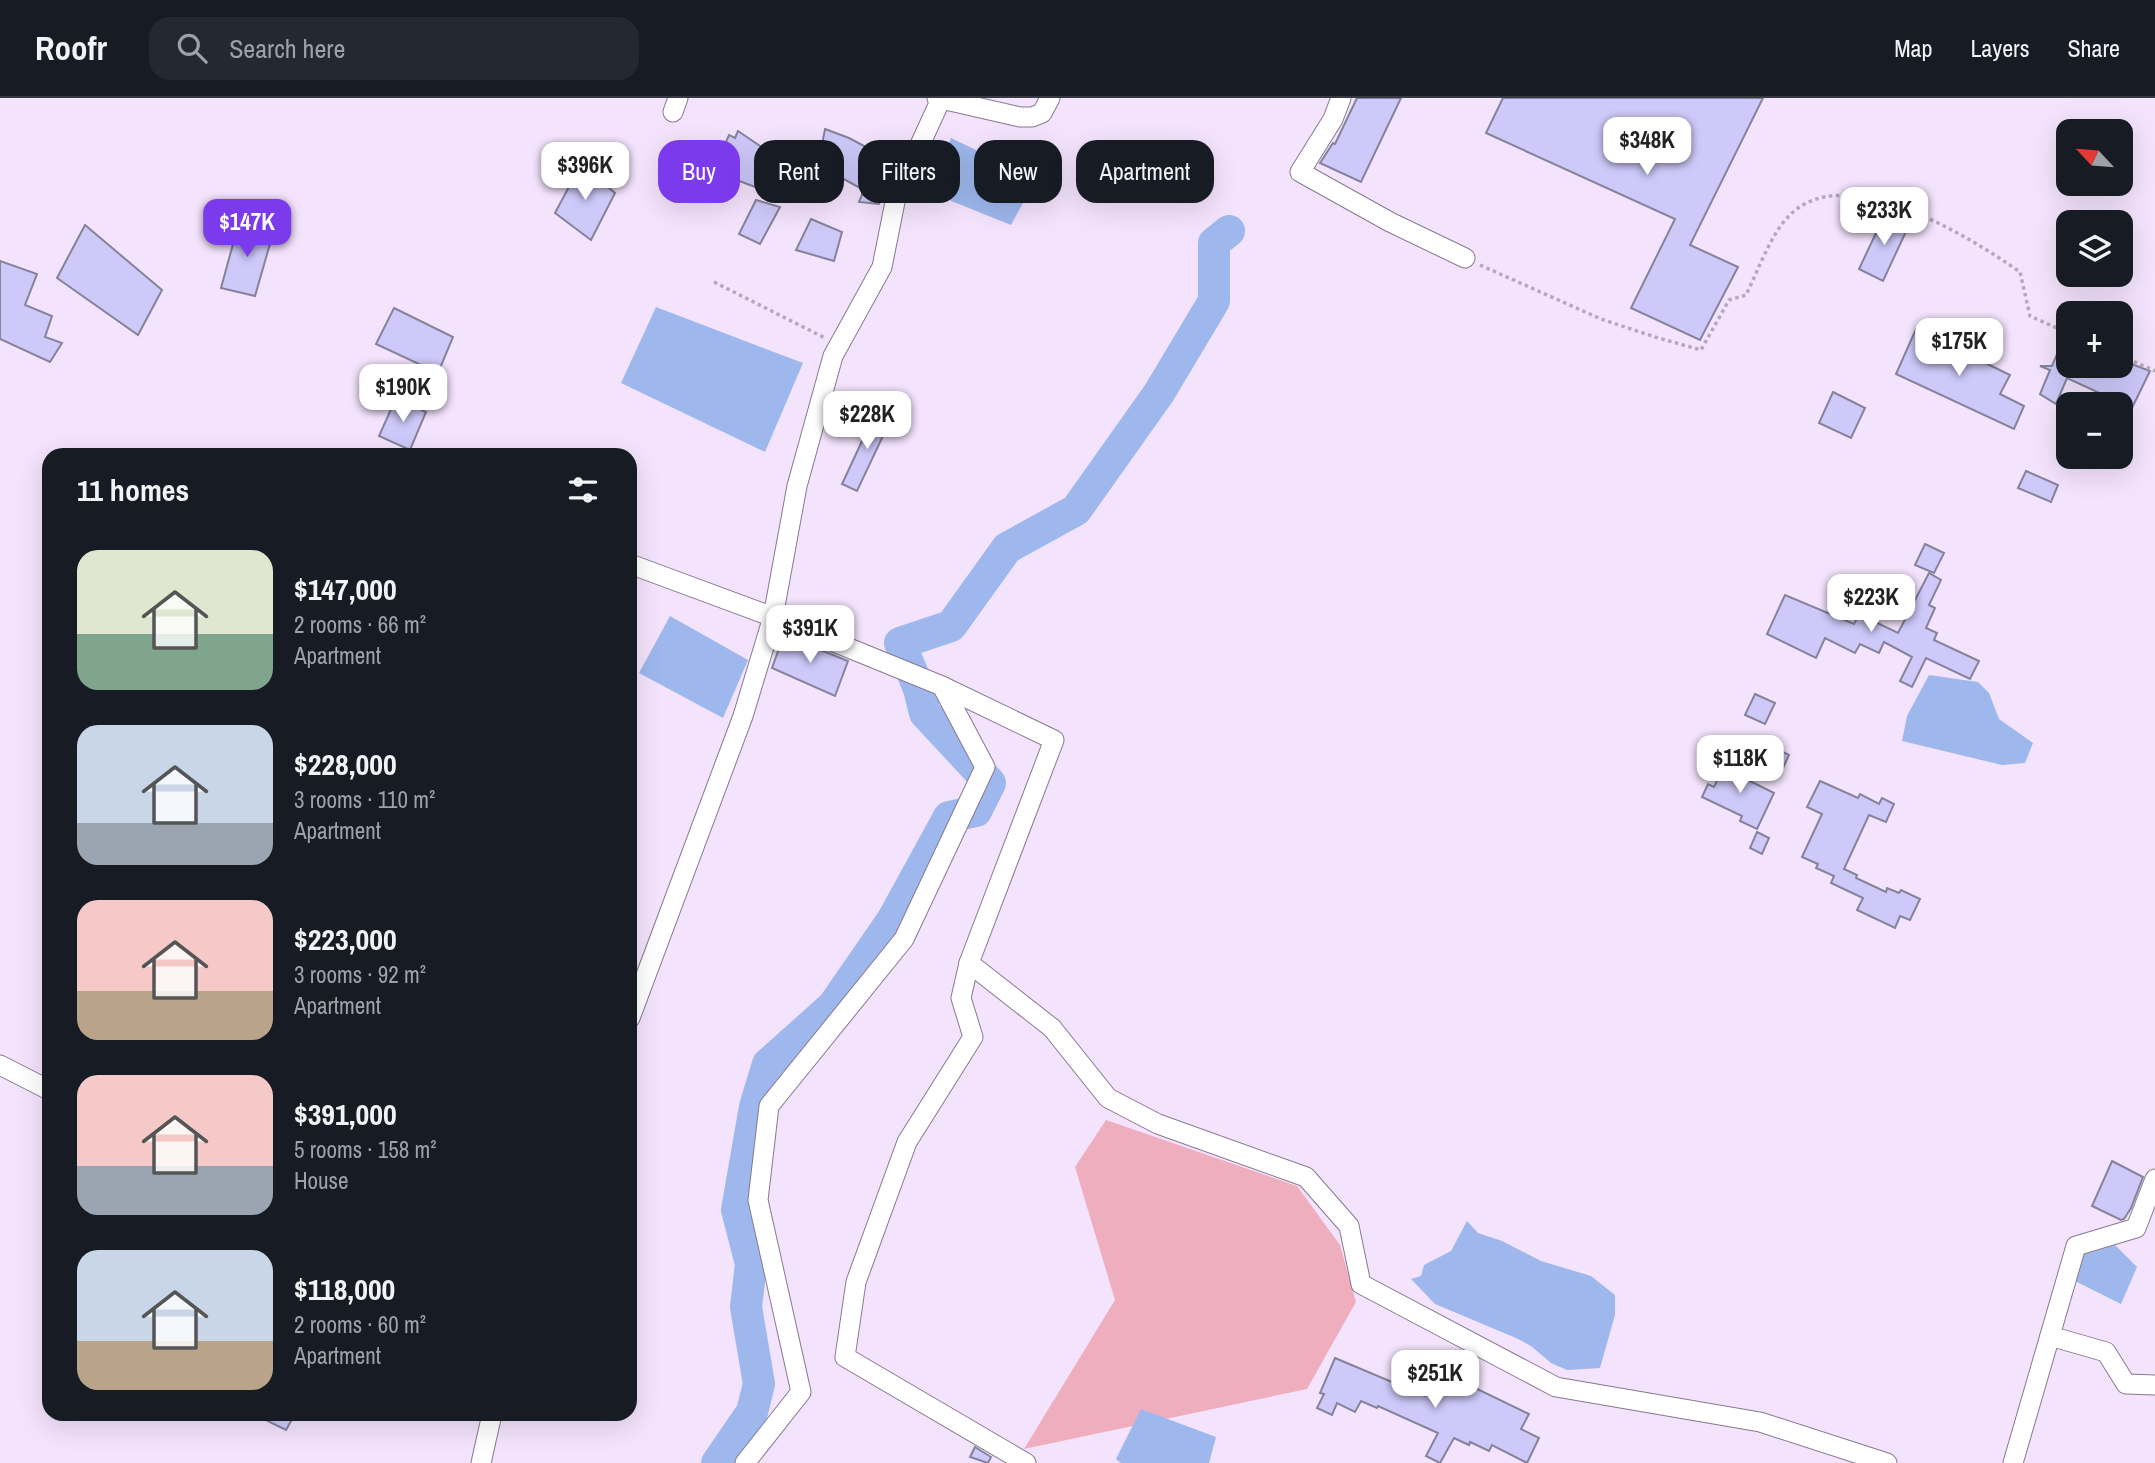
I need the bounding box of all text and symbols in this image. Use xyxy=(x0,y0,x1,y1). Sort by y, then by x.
search box xyxy=(149,17,639,80)
text: Roofr xyxy=(35,26,107,70)
icon: search xyxy=(173,29,211,67)
text: Search here xyxy=(229,31,345,66)
text: Map xyxy=(1894,32,1932,64)
text: Layers xyxy=(1970,32,2029,64)
text: Share xyxy=(2067,32,2120,64)
pin: $348K xyxy=(1598,118,1696,177)
north arrow xyxy=(2056,119,2133,196)
map controls xyxy=(2056,119,2133,469)
text: $348K xyxy=(1619,124,1675,155)
chip: Buy xyxy=(658,140,740,203)
chip: Rent xyxy=(754,140,844,203)
chip: Filters xyxy=(858,140,960,203)
chip: New xyxy=(974,140,1062,203)
chip: Apartment xyxy=(1076,140,1214,203)
pin: $396K xyxy=(536,142,634,202)
text: $396K xyxy=(557,149,613,180)
pin: $233K xyxy=(1835,188,1933,247)
text: $233K xyxy=(1856,194,1912,225)
pin: $147K xyxy=(198,200,296,259)
text: $147K xyxy=(219,206,275,237)
button: layers xyxy=(2056,210,2133,287)
button: + xyxy=(2056,301,2133,378)
pin: $175K xyxy=(1910,318,2008,378)
text: $175K xyxy=(1931,325,1987,356)
pin: $190K xyxy=(354,364,452,424)
text: $190K xyxy=(375,371,431,402)
pin: $228K xyxy=(818,392,916,451)
button: − xyxy=(2056,392,2133,469)
text: $228K xyxy=(839,398,895,429)
text: 11 homes xyxy=(77,470,189,510)
icon: filters xyxy=(564,471,602,509)
text: $147,000 xyxy=(294,569,397,609)
pin: $223K xyxy=(1822,574,1920,634)
icon: home xyxy=(133,578,217,662)
text: $223K xyxy=(1843,581,1899,612)
pin: $391K xyxy=(761,606,859,665)
text: 2 rooms · 66 m² xyxy=(294,609,426,640)
text: $391K xyxy=(782,612,838,643)
text: Apartment xyxy=(294,640,381,671)
pin: $118K xyxy=(1691,736,1789,795)
text: $118K xyxy=(1713,742,1767,773)
text: $228,000 xyxy=(294,744,397,784)
icon: home xyxy=(133,753,217,837)
text: 3 rooms · 110 m² xyxy=(294,784,435,815)
text: Apartment xyxy=(294,815,381,846)
text: $223,000 xyxy=(294,919,397,959)
icon: home xyxy=(133,928,217,1012)
text: 3 rooms · 92 m² xyxy=(294,959,426,990)
text: Apartment xyxy=(294,990,381,1021)
text: $391,000 xyxy=(294,1094,397,1134)
icon: home xyxy=(133,1103,217,1187)
text: 5 rooms · 158 m² xyxy=(294,1134,437,1165)
text: House xyxy=(294,1165,349,1196)
text: $118,000 xyxy=(294,1269,395,1309)
icon: home xyxy=(133,1278,217,1362)
text: 2 rooms · 60 m² xyxy=(294,1309,426,1340)
text: Apartment xyxy=(294,1340,381,1371)
pin: $251K xyxy=(1386,1350,1484,1410)
text: $251K xyxy=(1407,1357,1463,1388)

